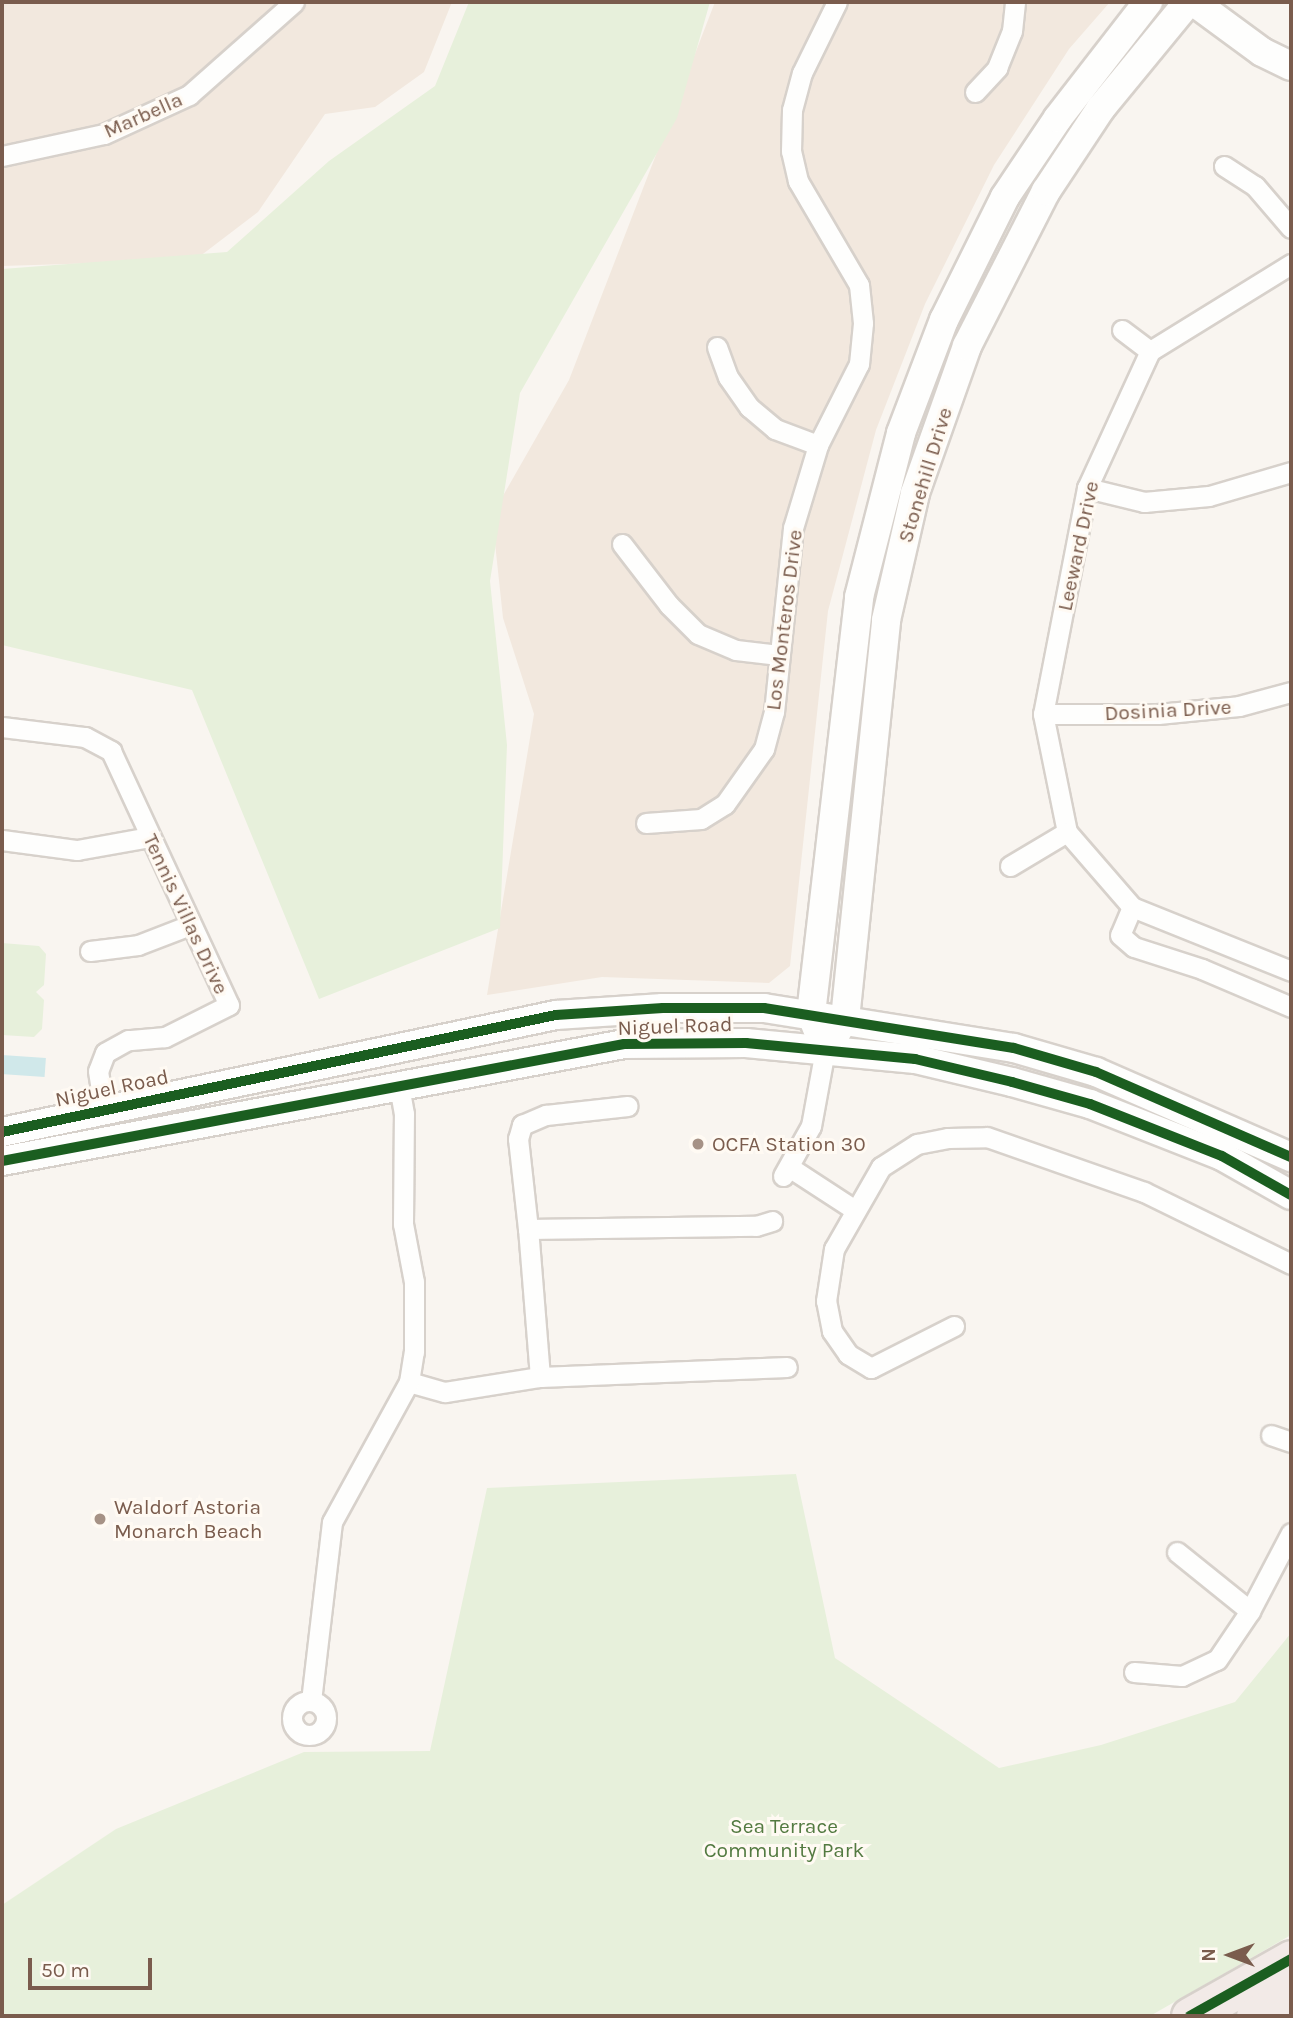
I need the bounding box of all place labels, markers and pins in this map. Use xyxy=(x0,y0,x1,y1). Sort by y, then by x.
place label: OCFA Station 30 xyxy=(712,1131,866,1157)
marker: OCFA Station 30 xyxy=(690,1136,706,1152)
place label: Waldorf Astoria Monarch Beach xyxy=(114,1494,262,1544)
marker: Waldorf Astoria Monarch Beach xyxy=(92,1511,108,1527)

